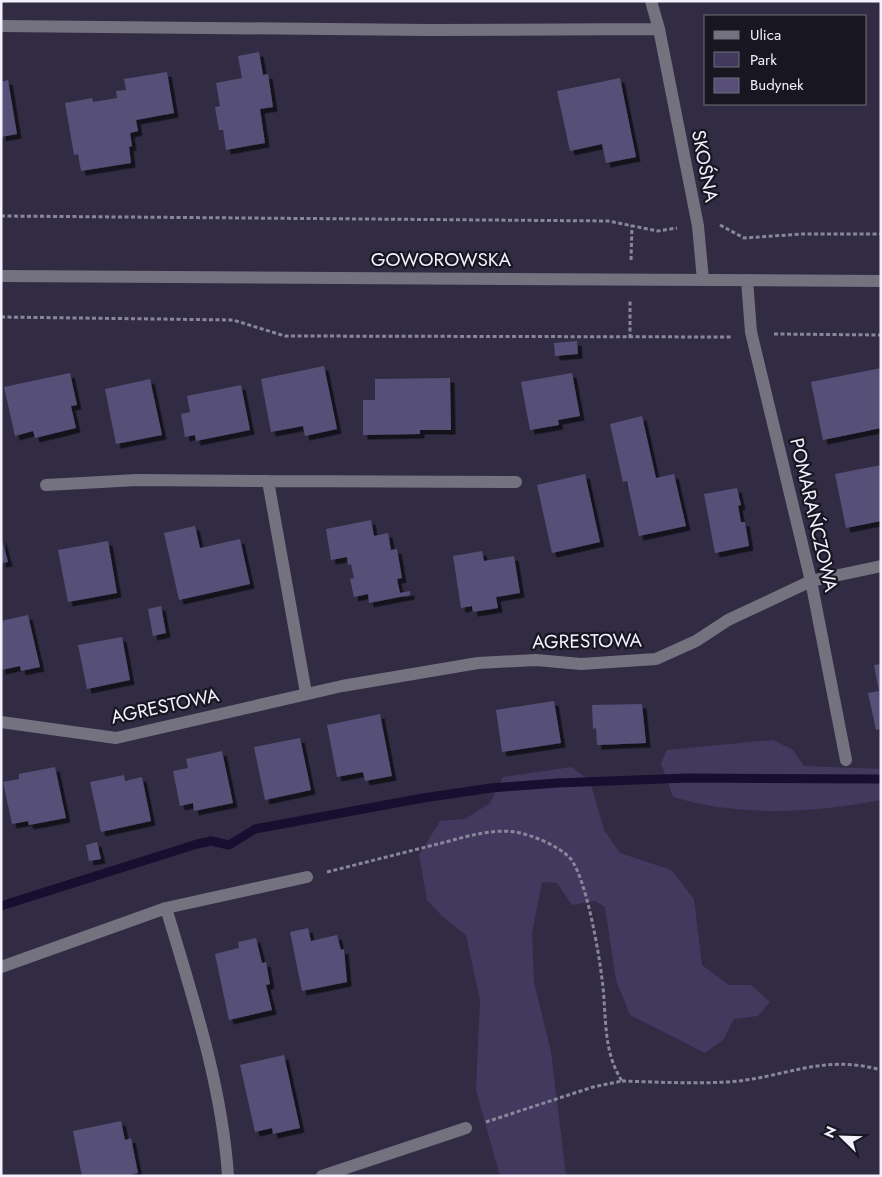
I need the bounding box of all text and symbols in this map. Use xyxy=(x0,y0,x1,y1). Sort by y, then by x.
legend xyxy=(704,15,867,105)
text: Ulica xyxy=(750,24,781,46)
text: Park xyxy=(750,49,777,71)
text: Budynek xyxy=(750,74,804,96)
street label: SKOŚNA xyxy=(685,128,725,205)
street label: GOWOROWSKA xyxy=(371,246,512,273)
street label: POMARAŃCZOWA xyxy=(783,435,845,595)
street label: AGRESTOWA xyxy=(532,627,643,655)
street label: AGRESTOWA xyxy=(108,681,222,731)
north arrow xyxy=(817,1112,867,1162)
text: N xyxy=(819,1123,841,1141)

